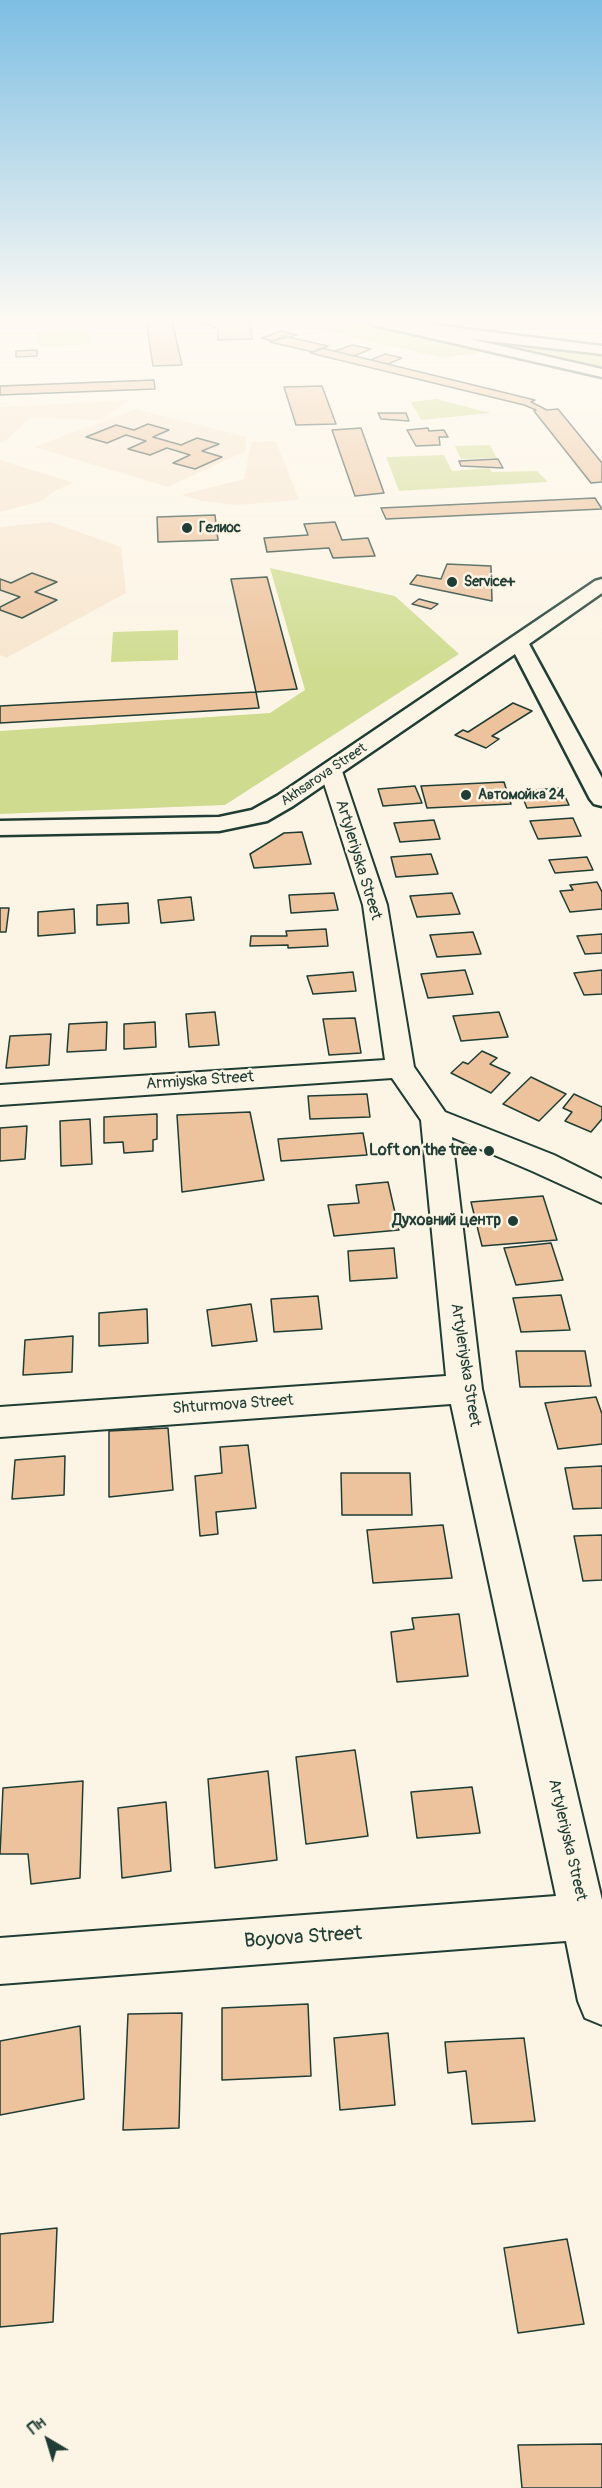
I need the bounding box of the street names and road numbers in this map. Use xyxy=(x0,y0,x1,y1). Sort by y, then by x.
street label: Akhsarova Street xyxy=(278,740,370,810)
street label: Artyleriyska Street xyxy=(331,798,385,922)
street label: Armiyska Street xyxy=(145,1068,255,1094)
street label: Artyleriyska Street xyxy=(446,1302,484,1428)
street label: Shturmova Street xyxy=(172,1391,294,1419)
street label: Artyleriyska Street xyxy=(544,1777,590,1903)
street label: Boyova Street xyxy=(243,1922,363,1954)

